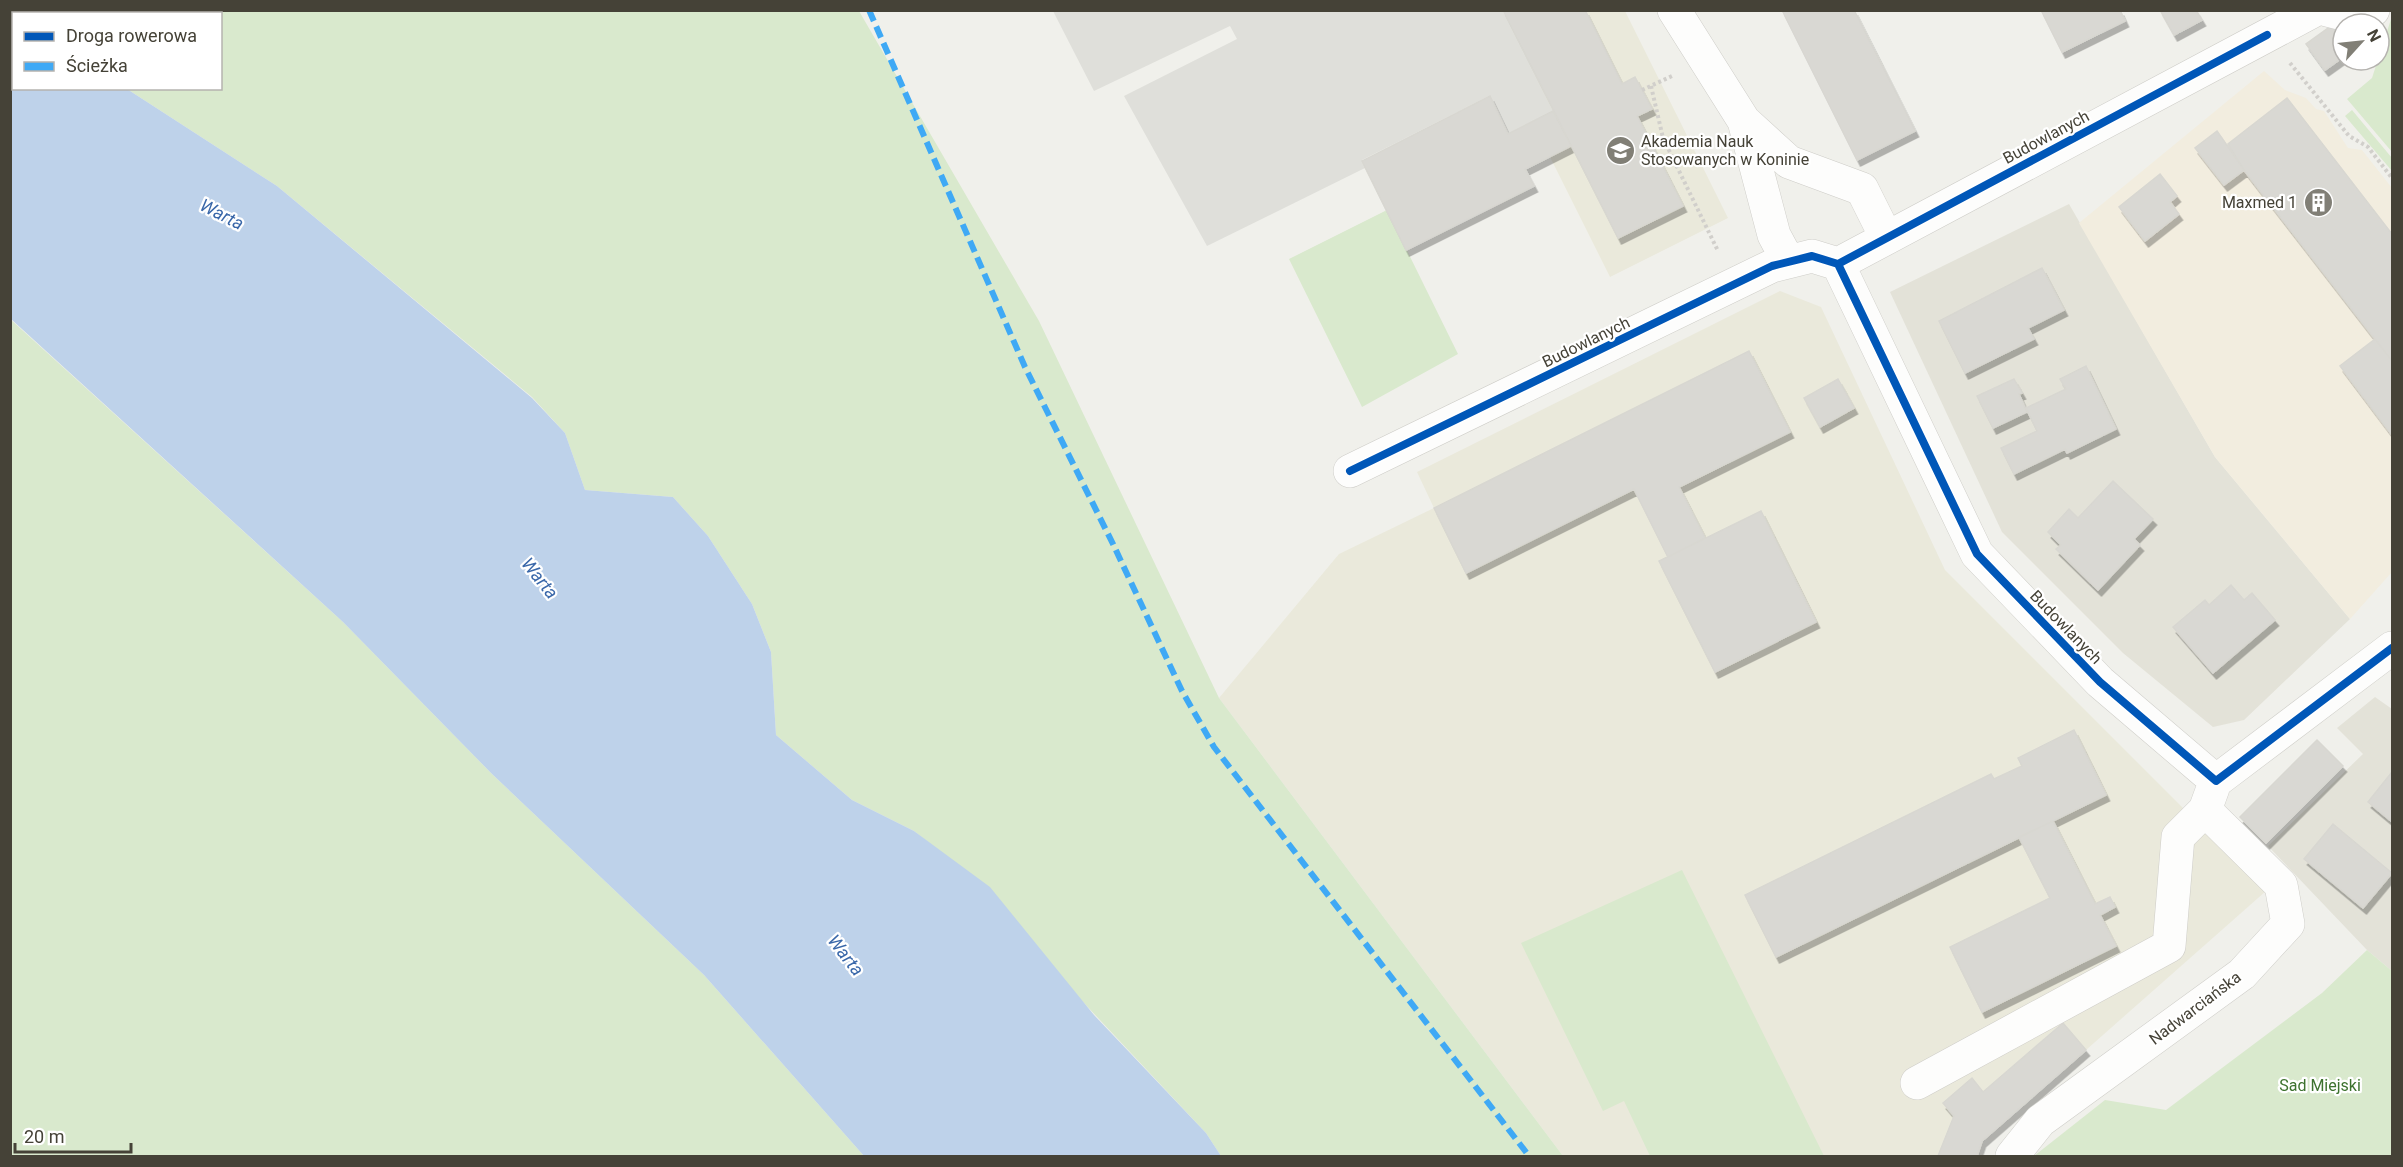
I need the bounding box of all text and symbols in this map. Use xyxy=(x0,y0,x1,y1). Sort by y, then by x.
legend xyxy=(12,12,222,90)
north arrow xyxy=(2331,12,2391,72)
text: Droga rowerowa xyxy=(66,25,197,46)
text: N xyxy=(2363,26,2385,45)
text: Ścieżka xyxy=(66,55,128,76)
street label: Budowlanych xyxy=(2000,106,2092,168)
place label: Akademia Nauk Stosowanych w Koninie xyxy=(1641,132,1809,169)
school or university icon: Akademia Nauk Stosowanych w Koninie xyxy=(1604,134,1636,166)
building icon: Maxmed 1 xyxy=(2302,186,2334,218)
place label: Maxmed 1 xyxy=(2222,193,2297,212)
water label: Warta xyxy=(197,194,247,234)
street label: Budowlanych xyxy=(1539,313,1633,371)
water label: Warta xyxy=(517,553,563,603)
street label: Budowlanych xyxy=(2026,586,2106,668)
water label: Warta xyxy=(823,930,869,980)
street label: Nadwarciańska xyxy=(2145,967,2245,1049)
park label: Sad Miejski xyxy=(2279,1076,2361,1095)
scale bar xyxy=(15,1116,130,1154)
text: 20 m xyxy=(24,1126,64,1147)

